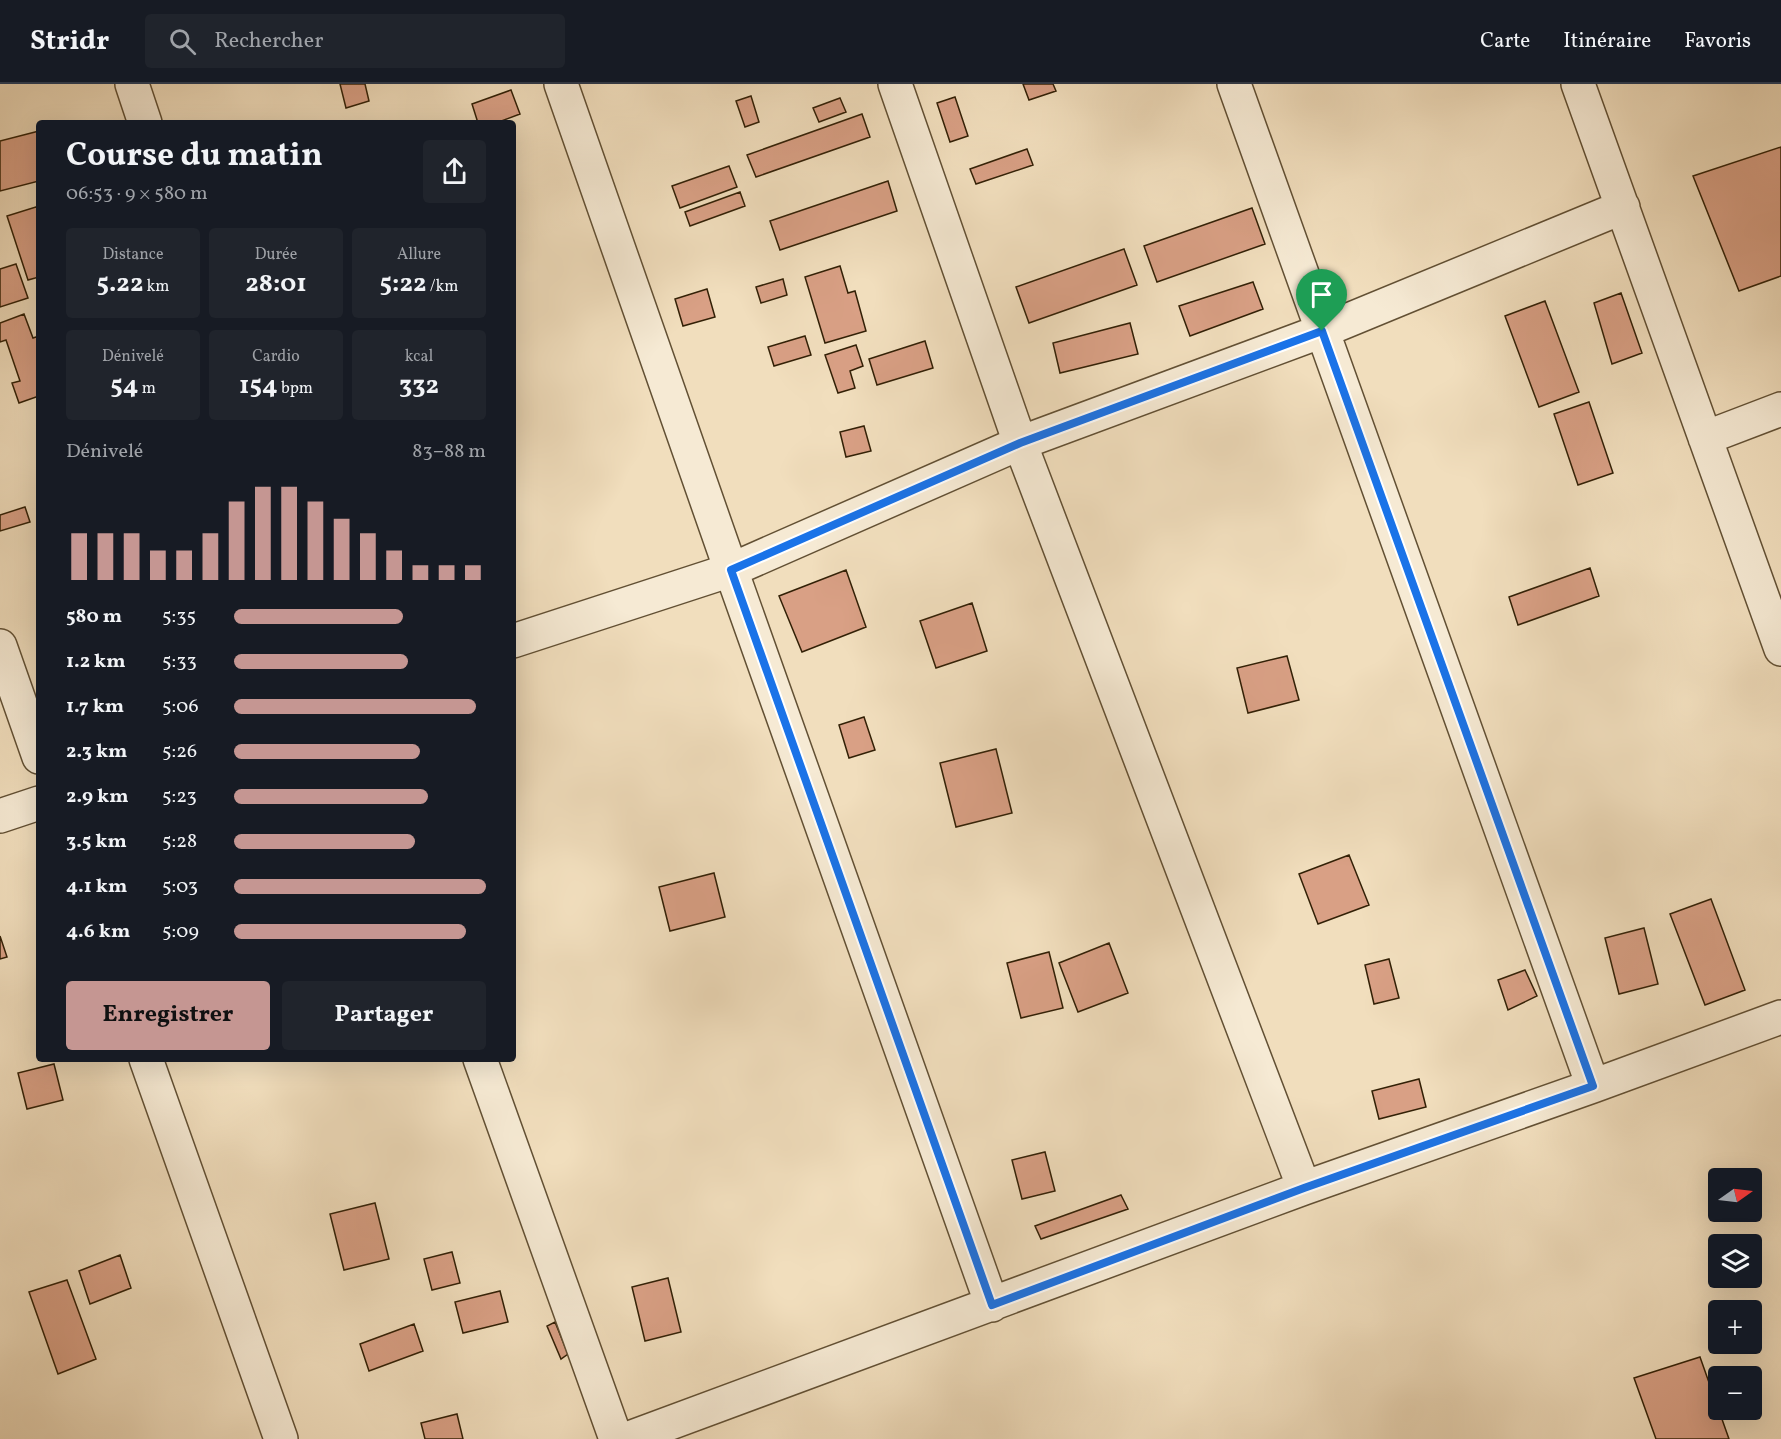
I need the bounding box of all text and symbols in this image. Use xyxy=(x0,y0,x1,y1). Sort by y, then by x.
search box xyxy=(145,14,565,68)
text: Stridr xyxy=(30,22,109,61)
icon: search xyxy=(166,25,199,58)
text: Rechercher xyxy=(214,26,323,57)
text: Carte xyxy=(1480,27,1530,56)
text: Itinéraire xyxy=(1563,27,1651,56)
text: Favoris xyxy=(1684,27,1751,56)
text: Course du matin xyxy=(66,134,323,180)
button: share xyxy=(423,140,486,203)
text: 06:53 · 9 × 580 m xyxy=(66,180,208,208)
text: Distance xyxy=(102,244,164,266)
text: Durée xyxy=(255,244,297,266)
text: Allure xyxy=(397,244,441,266)
text: 5.22 xyxy=(96,266,143,302)
text: 28:01 xyxy=(245,266,307,302)
text: 5:22 xyxy=(380,266,427,302)
pin xyxy=(1296,269,1347,331)
text: km xyxy=(143,276,170,298)
text: /km xyxy=(427,276,458,298)
icon: arrive xyxy=(1305,278,1338,311)
text: Dénivelé xyxy=(102,346,164,368)
text: Cardio xyxy=(252,346,300,368)
text: kcal xyxy=(405,346,433,368)
text: 54 xyxy=(110,368,138,404)
text: 154 xyxy=(239,368,278,404)
text: 332 xyxy=(399,368,439,404)
text: m xyxy=(138,378,156,400)
text: bpm xyxy=(278,378,313,400)
text: Dénivelé xyxy=(66,438,143,466)
text: 83–88 m xyxy=(412,438,486,466)
text: 580 m xyxy=(66,603,122,631)
text: 5:35 xyxy=(162,603,196,631)
text: 1.2 km xyxy=(66,648,126,676)
text: 5:33 xyxy=(162,648,197,676)
text: 1.7 km xyxy=(66,693,124,721)
text: 5:06 xyxy=(162,693,199,721)
text: 2.3 km xyxy=(66,738,127,766)
text: 5:26 xyxy=(162,738,197,766)
text: 2.9 km xyxy=(66,783,129,811)
text: 5:23 xyxy=(162,783,197,811)
text: 3.5 km xyxy=(66,828,127,856)
text: 5:28 xyxy=(162,828,197,856)
text: 4.1 km xyxy=(66,873,127,901)
text: 5:03 xyxy=(162,873,198,901)
text: 4.6 km xyxy=(66,918,130,946)
text: 5:09 xyxy=(162,918,199,946)
button: Enregistrer xyxy=(66,981,270,1050)
button: Partager xyxy=(282,981,486,1050)
north arrow xyxy=(1708,1168,1762,1222)
map controls xyxy=(1708,1168,1762,1420)
button: layers xyxy=(1708,1234,1762,1288)
button: + xyxy=(1708,1300,1762,1354)
button: − xyxy=(1708,1366,1762,1420)

